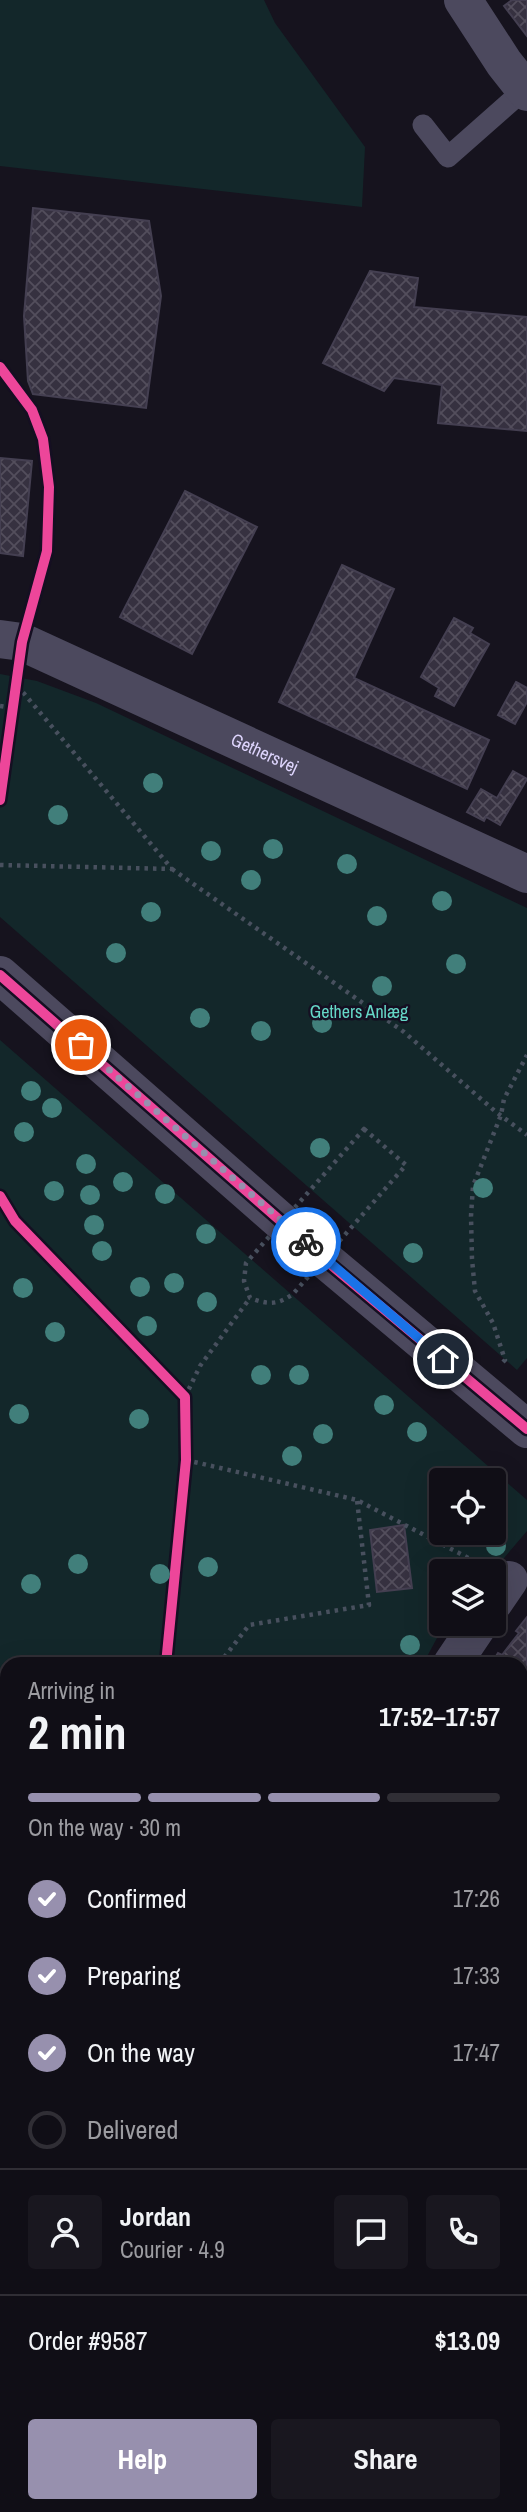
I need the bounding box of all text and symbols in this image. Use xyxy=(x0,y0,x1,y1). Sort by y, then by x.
street label: Gethersvej xyxy=(227,727,302,779)
park label: Gethers Anlæg xyxy=(310,999,409,1024)
pin xyxy=(51,1015,111,1075)
icon: bag xyxy=(62,1026,100,1064)
courier xyxy=(271,1207,341,1277)
icon: bike xyxy=(287,1223,325,1261)
pin xyxy=(413,1329,473,1389)
icon: home xyxy=(424,1340,462,1378)
map controls xyxy=(429,1468,506,1636)
button: locate xyxy=(429,1468,506,1545)
button: layers xyxy=(429,1559,506,1636)
text: Arriving in xyxy=(28,1675,115,1706)
text: 17:52–17:57 xyxy=(379,1699,500,1734)
text: 2 min xyxy=(28,1701,127,1763)
text: On the way · 30 m xyxy=(28,1812,181,1843)
icon: check xyxy=(28,1880,66,1918)
text: Confirmed xyxy=(87,1881,187,1916)
text: 17:26 xyxy=(453,1883,500,1914)
icon: check xyxy=(28,1957,66,1995)
text: Preparing xyxy=(87,1958,181,1993)
text: 17:33 xyxy=(453,1960,500,1991)
icon: check xyxy=(28,2034,66,2072)
text: On the way xyxy=(87,2035,195,2070)
text: 17:47 xyxy=(453,2037,500,2068)
text: Delivered xyxy=(87,2112,178,2147)
button: person xyxy=(28,2195,102,2269)
button: chat xyxy=(334,2195,408,2269)
button: phone xyxy=(426,2195,500,2269)
text: Jordan xyxy=(120,2199,191,2234)
text: Courier · 4.9 xyxy=(120,2234,225,2265)
text: Order #9587 xyxy=(28,2323,148,2358)
text: $13.09 xyxy=(435,2323,500,2358)
button: Help xyxy=(28,2419,257,2499)
button: Share xyxy=(271,2419,500,2499)

